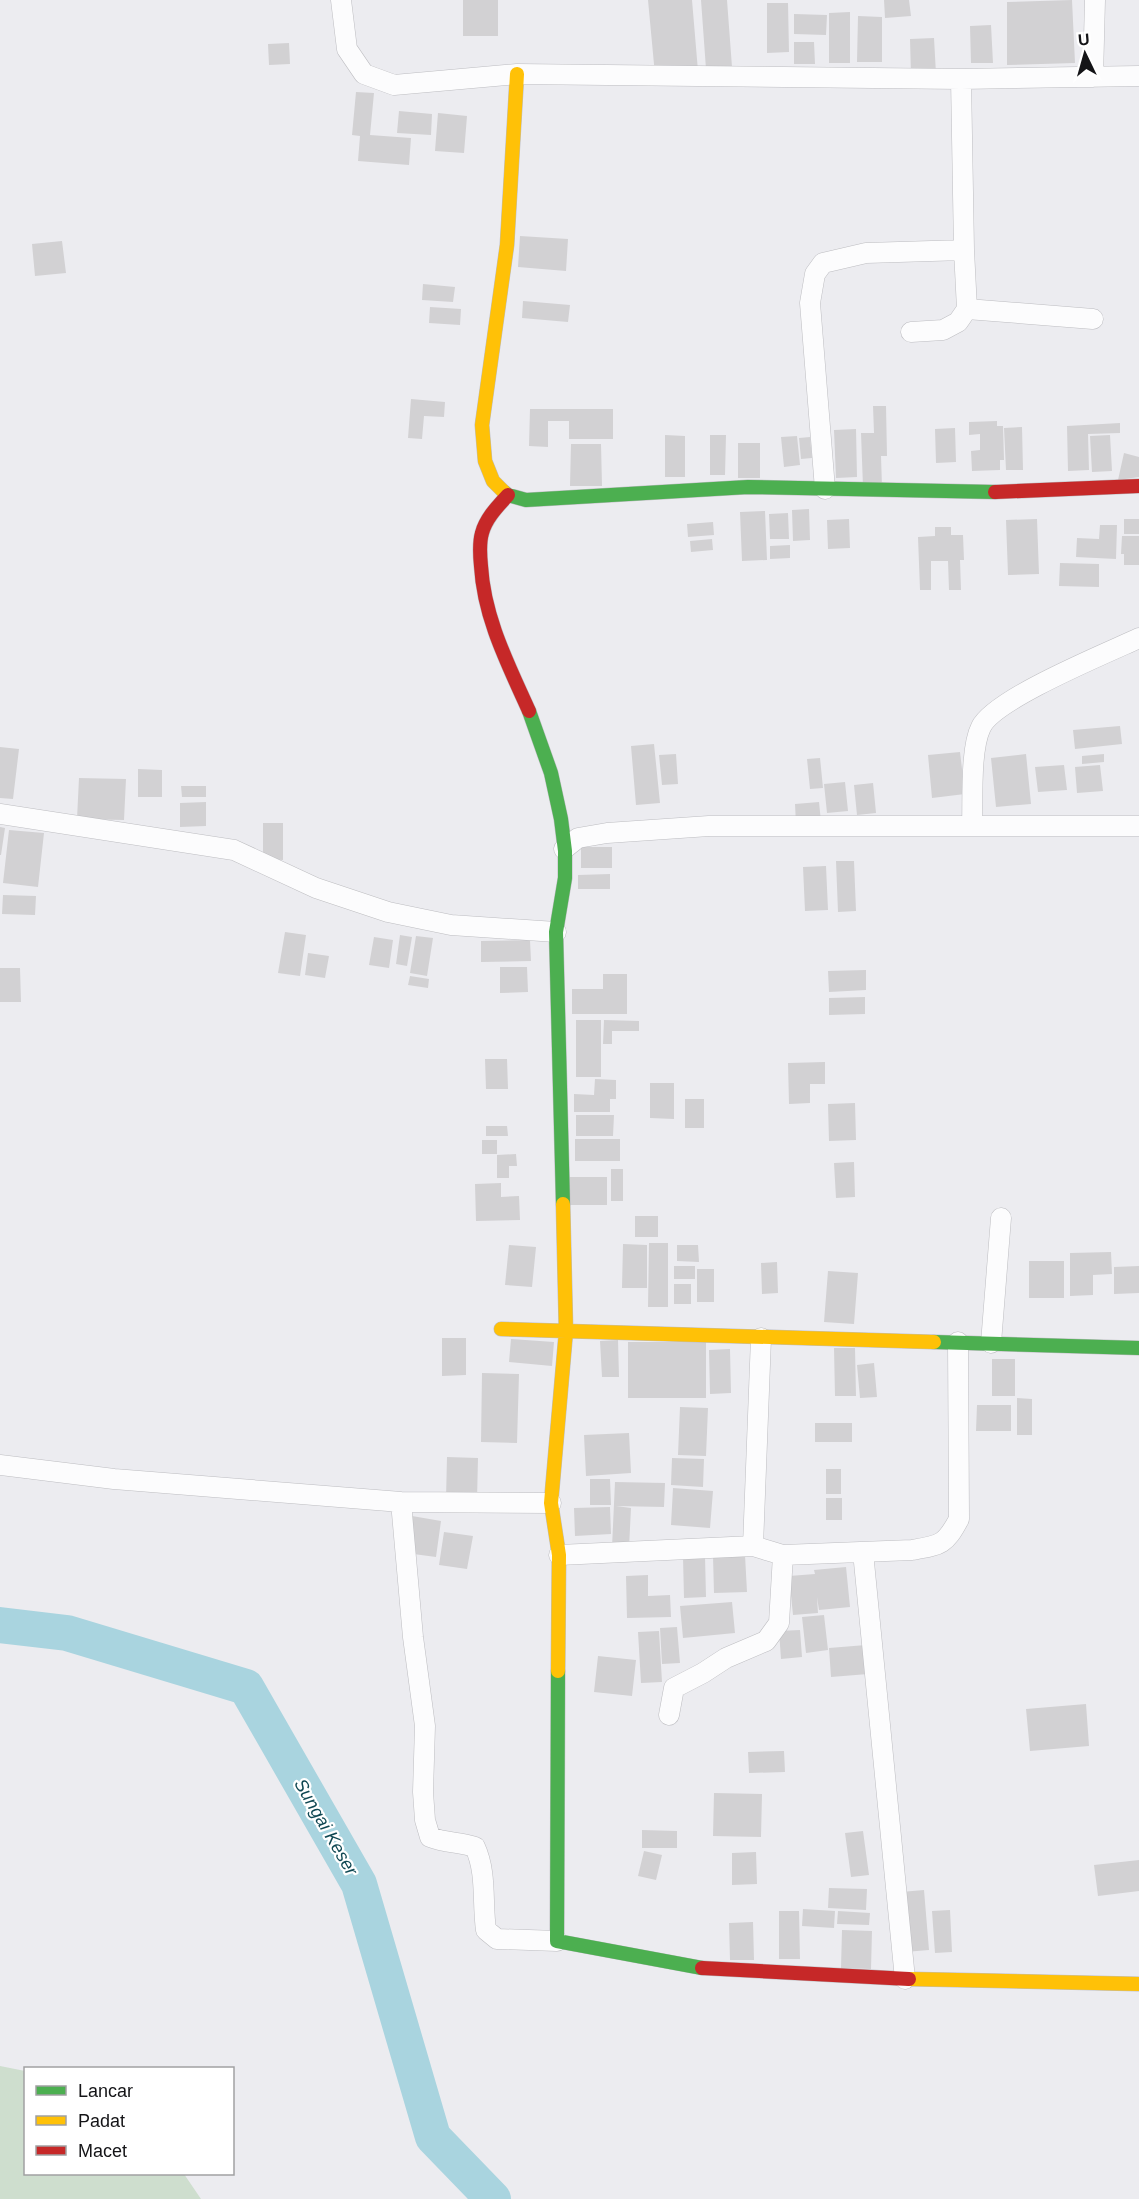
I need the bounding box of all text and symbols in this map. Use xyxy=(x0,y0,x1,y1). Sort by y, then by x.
north arrow xyxy=(1055,24,1115,84)
text: U xyxy=(1077,31,1090,49)
water label: Sungai Keser xyxy=(290,1775,362,1880)
legend xyxy=(24,2067,234,2175)
text: Lancar xyxy=(78,2081,133,2101)
text: Padat xyxy=(78,2111,125,2131)
text: Macet xyxy=(78,2141,127,2161)

